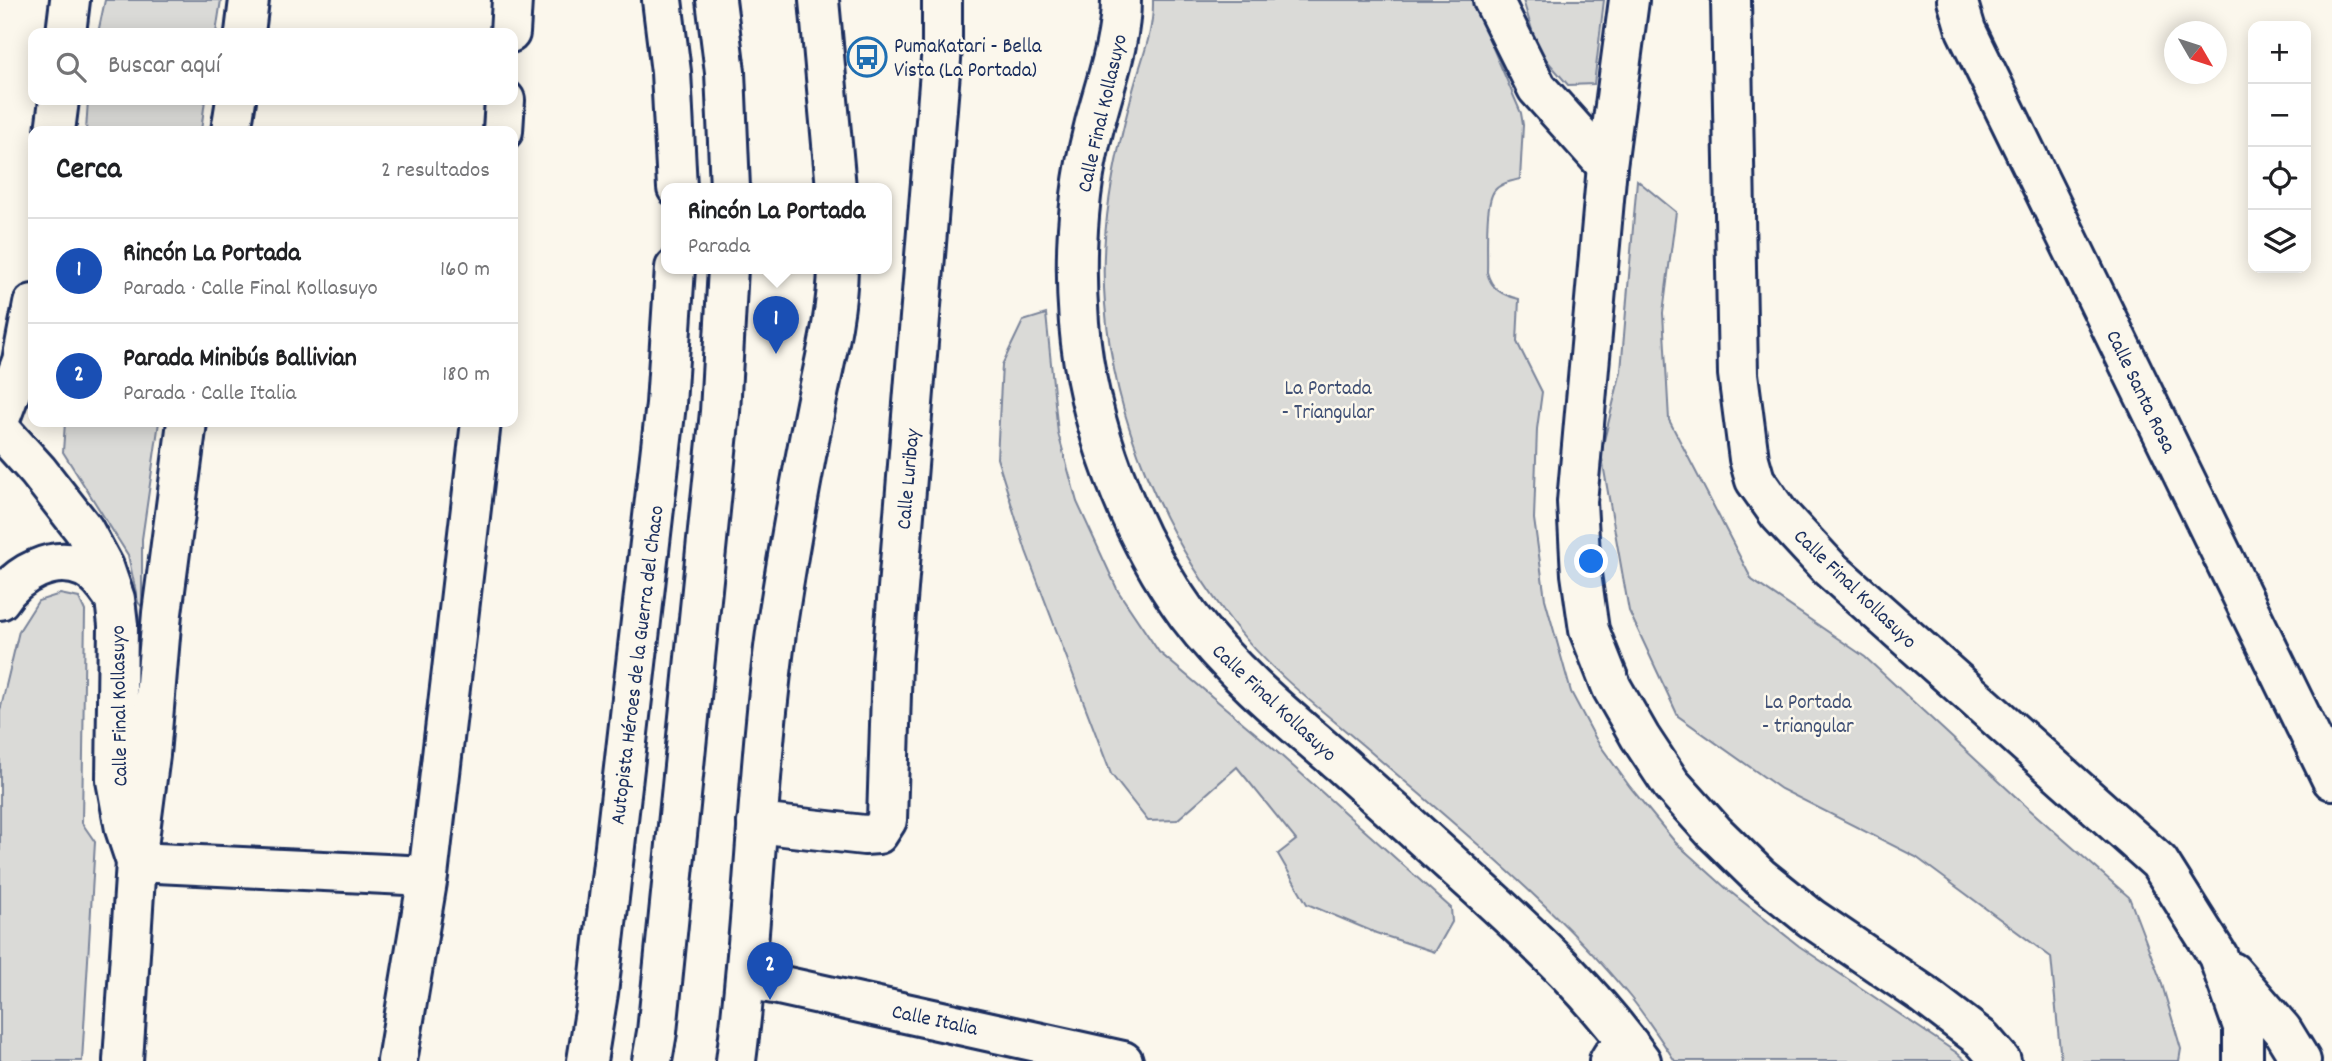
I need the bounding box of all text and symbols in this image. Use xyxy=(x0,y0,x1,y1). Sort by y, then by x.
north arrow xyxy=(2164,21,2227,84)
map controls xyxy=(2248,21,2311,273)
button: + xyxy=(2248,21,2311,84)
search box xyxy=(28,28,518,105)
street label: Calle Final Kollasuyo xyxy=(1071,32,1137,196)
place label: PumaKatari - Bella Vista (La Portada) xyxy=(894,33,1043,87)
bus stop icon: PumaKatari - Bella Vista (La Portada) xyxy=(846,36,888,78)
icon: search xyxy=(52,48,90,86)
text: Buscar aquí xyxy=(108,48,220,85)
button: − xyxy=(2248,84,2311,147)
button: locate xyxy=(2248,147,2311,210)
text: Cerca xyxy=(56,150,121,193)
text: 2 resultados xyxy=(381,155,490,188)
popup xyxy=(661,183,892,274)
text: Rincón La Portada xyxy=(688,194,865,231)
button: layers xyxy=(2248,210,2311,273)
text: Parada xyxy=(688,231,750,264)
text: Rincón La Portada xyxy=(123,236,300,273)
text: 1 xyxy=(76,254,82,287)
text: 160 m xyxy=(440,254,490,287)
text: Parada · Calle Final Kollasuyo xyxy=(123,273,378,306)
pin: 1 xyxy=(753,296,799,354)
street label: Calle Santa Rosa xyxy=(2097,326,2183,460)
text: Parada Minibús Ballivian xyxy=(123,341,357,378)
text: 2 xyxy=(74,359,84,392)
text: 180 m xyxy=(442,359,490,392)
park label: La Portada - Triangular xyxy=(1282,375,1374,429)
text: Parada · Calle Italia xyxy=(123,378,296,411)
street label: Calle Luribay xyxy=(891,427,929,531)
street label: Autopista Héroes de la Guerra del Chaco xyxy=(605,504,673,827)
street label: Calle Final Kollasuyo xyxy=(1785,523,1922,657)
your location xyxy=(1574,544,1608,578)
street label: Calle Final Kollasuyo xyxy=(105,625,137,787)
street label: Calle Final Kollasuyo xyxy=(1204,638,1342,770)
park label: La Portada - triangular xyxy=(1762,689,1854,743)
pin: 2 xyxy=(747,942,793,1000)
street label: Calle Italia xyxy=(889,998,981,1046)

